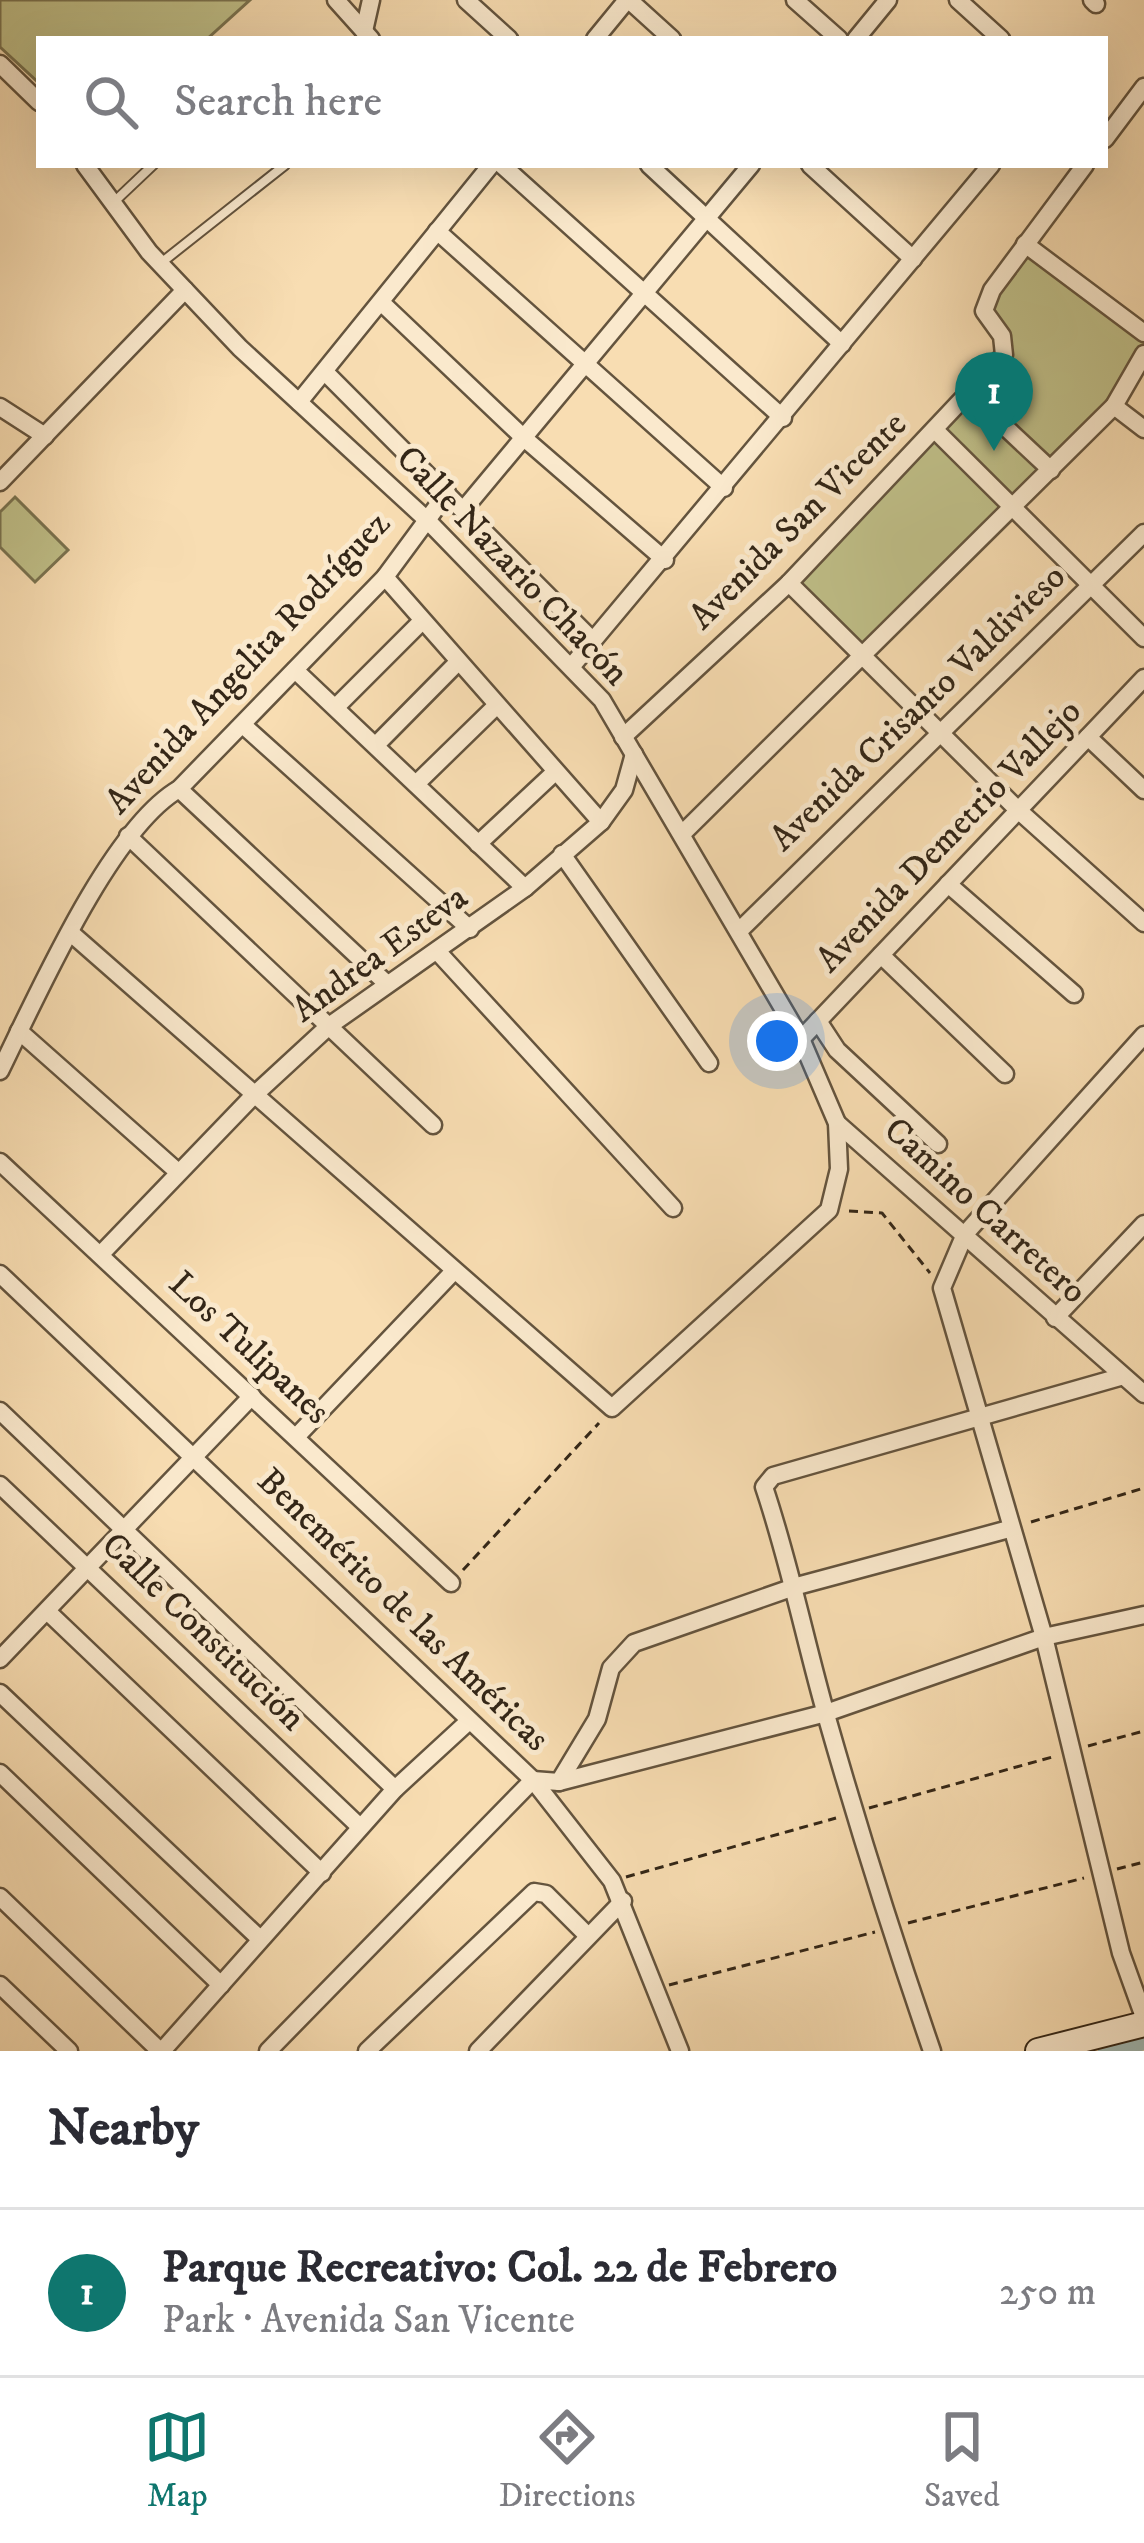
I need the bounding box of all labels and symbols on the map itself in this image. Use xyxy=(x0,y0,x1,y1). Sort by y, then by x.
pin: 1 xyxy=(955,352,1033,451)
street label: Avenida San Vicente xyxy=(680,403,916,639)
street label: Calle Nazario Chacón xyxy=(386,437,638,695)
street label: Avenida Angelita Rodríguez xyxy=(96,502,400,824)
street label: Avenida Crisanto Valdivieso xyxy=(760,555,1076,861)
street label: Avenida Demetrio Vallejo xyxy=(807,690,1091,982)
street label: Andrea Esteva xyxy=(283,875,477,1033)
your location xyxy=(747,1011,807,1071)
street label: Camino Carretero xyxy=(874,1108,1096,1314)
street label: Los Tulipanes xyxy=(159,1262,339,1434)
street label: Benemérito de las Américas xyxy=(247,1459,559,1761)
street label: Calle Constitución xyxy=(92,1523,315,1741)

